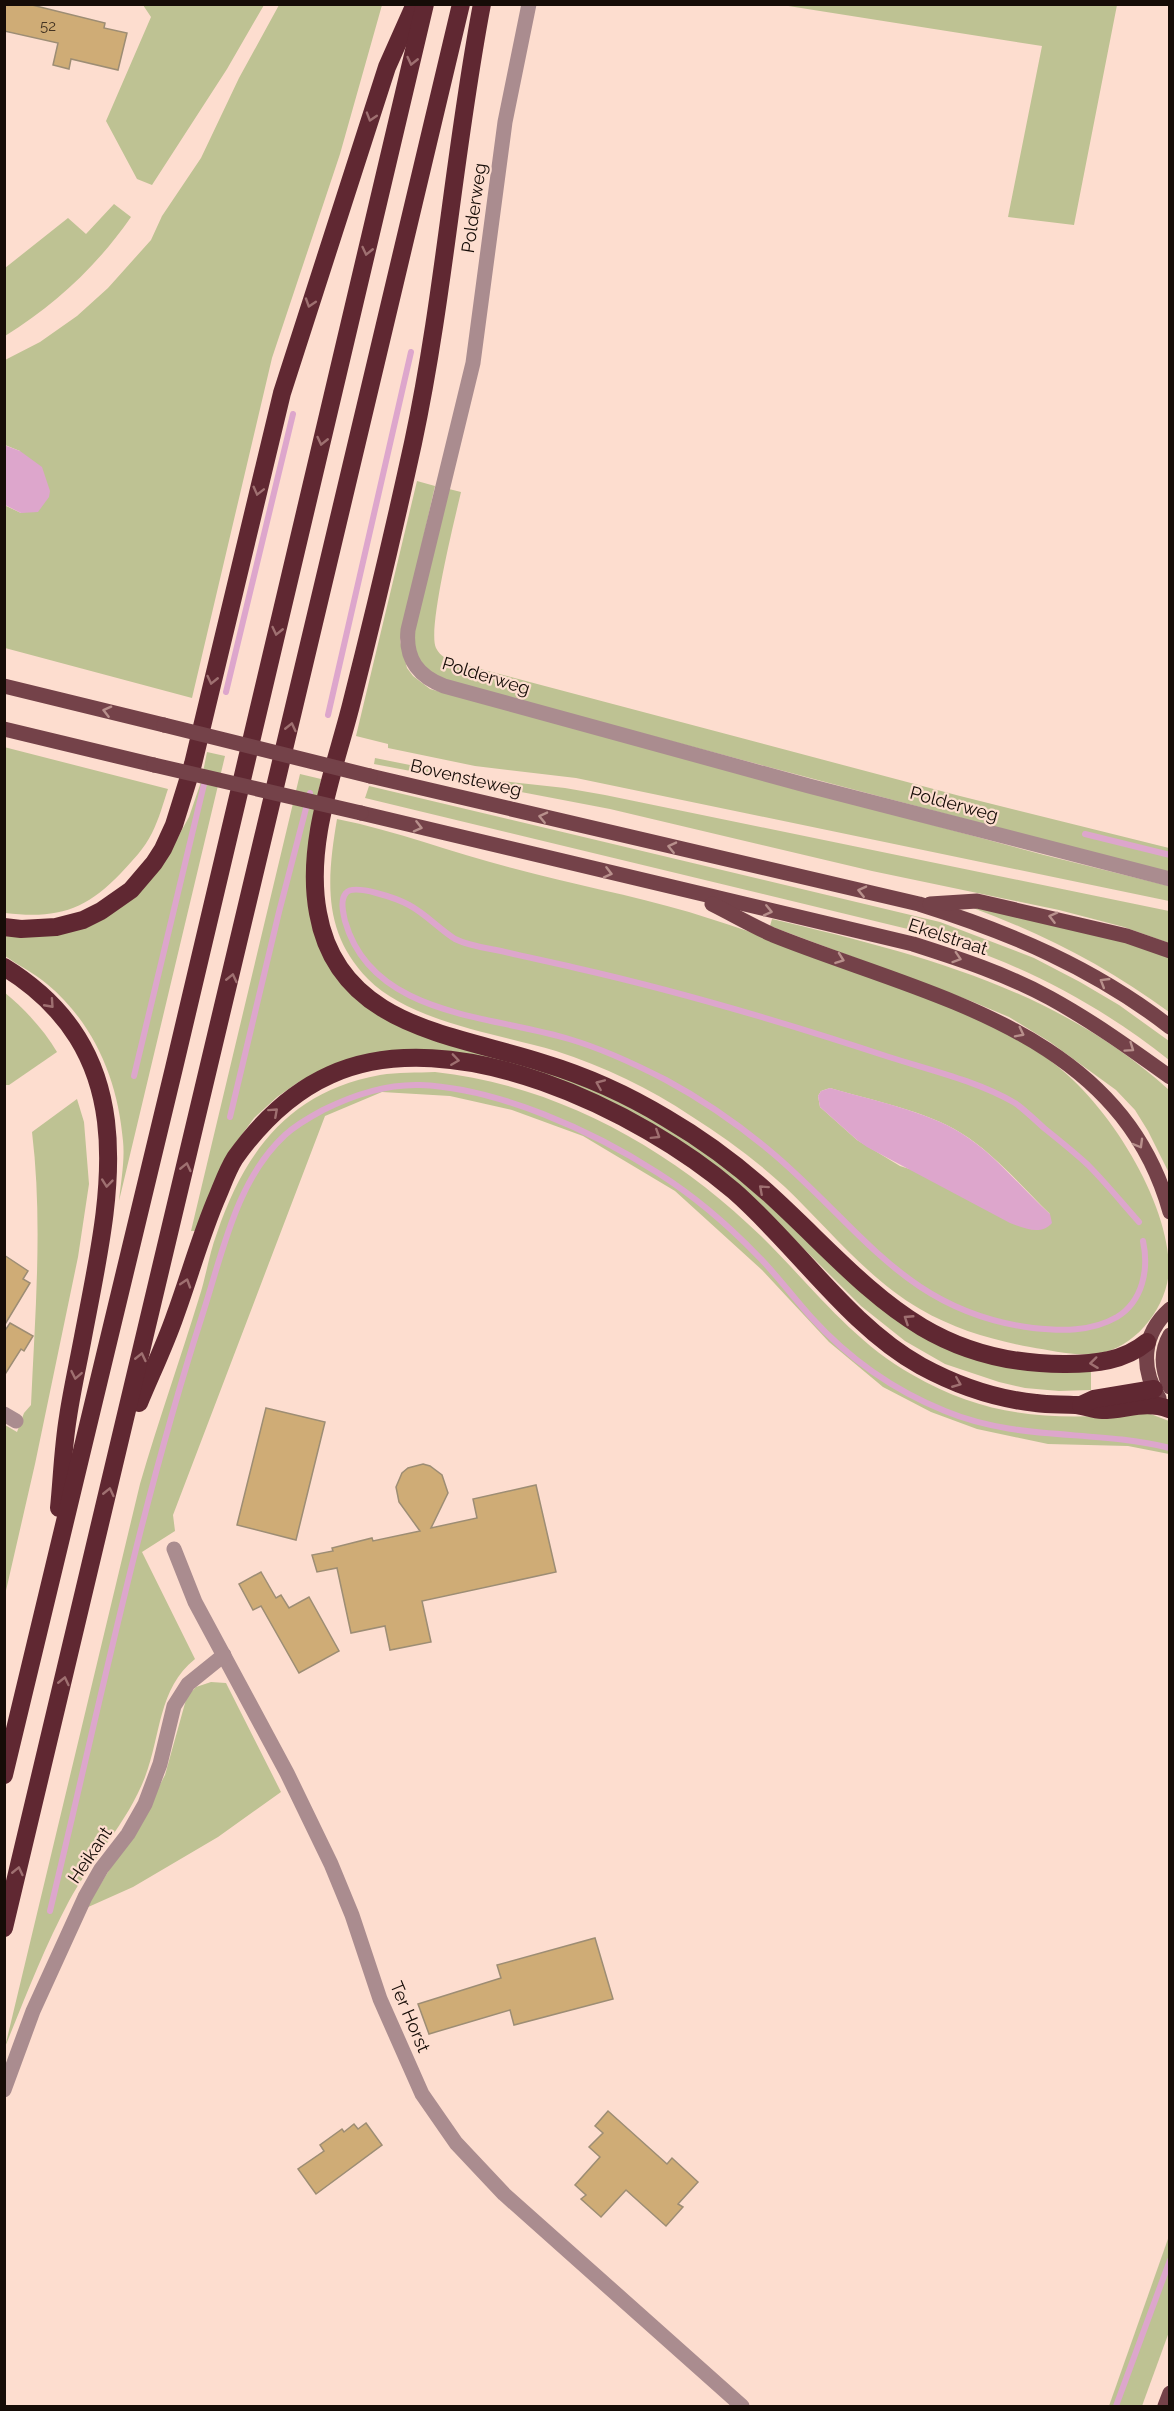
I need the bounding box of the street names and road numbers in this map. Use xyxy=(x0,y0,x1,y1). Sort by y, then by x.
street label: Polderweg xyxy=(457,162,490,254)
street label: Polderweg xyxy=(440,652,533,699)
street label: Bovensteweg xyxy=(408,755,524,801)
street label: Polderweg xyxy=(908,782,1001,825)
street label: Ekelstraat xyxy=(906,914,990,959)
street label: Heikant xyxy=(63,1823,116,1887)
street label: Ter Horst xyxy=(386,1978,435,2055)

